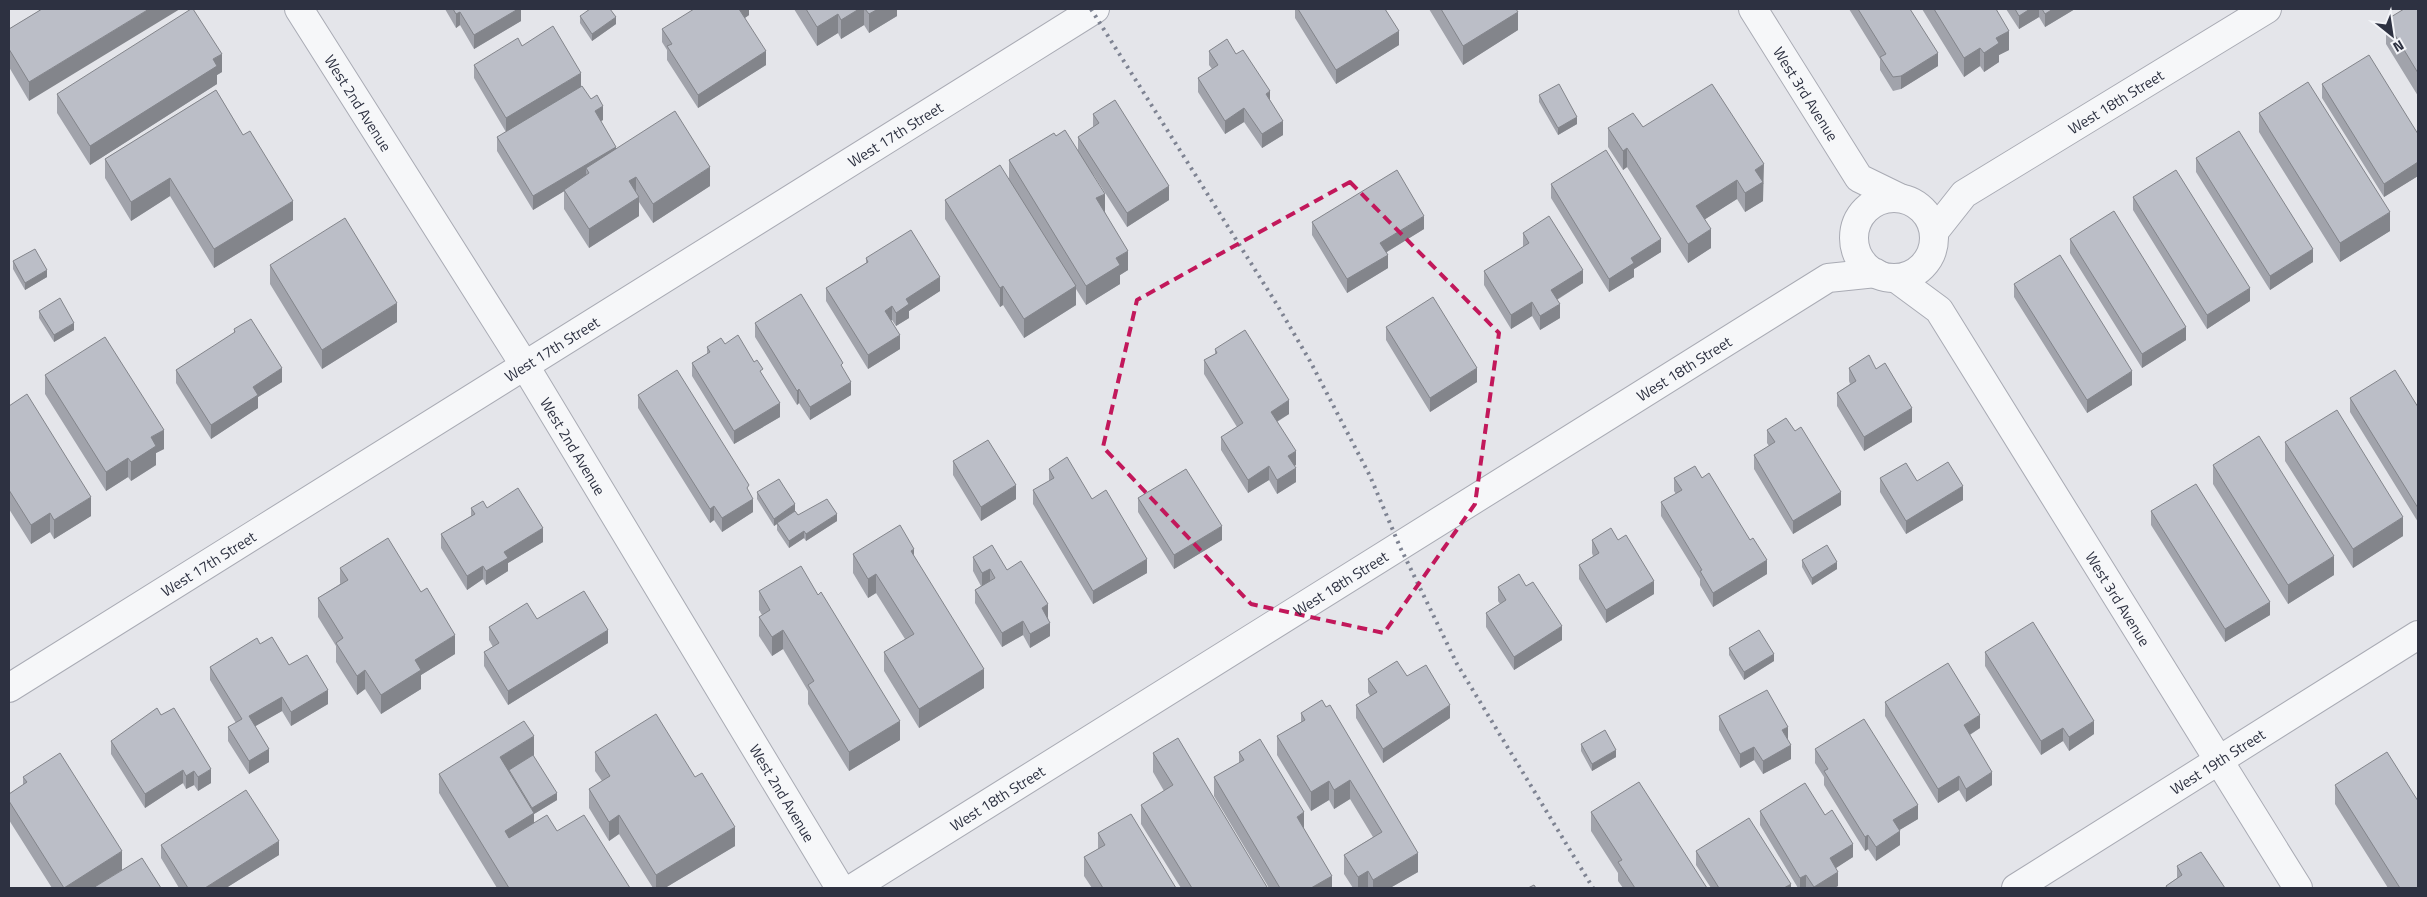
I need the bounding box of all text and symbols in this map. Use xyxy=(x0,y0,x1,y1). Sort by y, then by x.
north arrow xyxy=(2367,10,2417,60)
text: N xyxy=(2389,35,2408,58)
street label: West 3rd Avenue xyxy=(1768,42,1845,145)
street label: West 2nd Avenue xyxy=(319,50,398,156)
street label: West 18th Street xyxy=(2063,63,2168,139)
street label: West 17th Street xyxy=(843,95,948,172)
street label: West 17th Street xyxy=(500,310,604,387)
street label: West 18th Street xyxy=(1632,329,1736,407)
street label: West 2nd Avenue xyxy=(535,393,612,499)
street label: West 17th Street xyxy=(156,525,261,602)
street label: West 18th Street xyxy=(1288,544,1393,621)
street label: West 3rd Avenue xyxy=(2080,547,2156,650)
street label: West 19th Street xyxy=(2165,722,2270,800)
street label: West 2nd Avenue xyxy=(744,739,821,846)
street label: West 18th Street xyxy=(945,759,1050,836)

